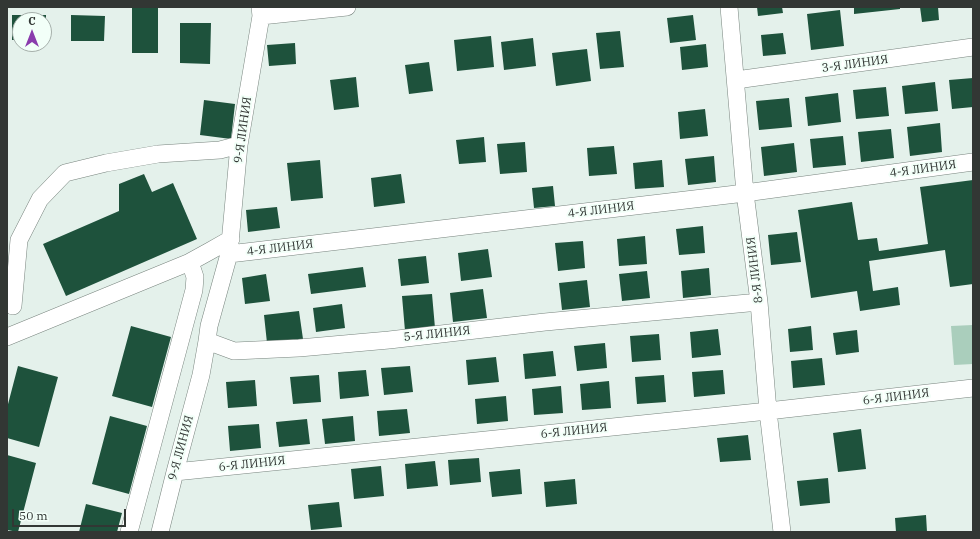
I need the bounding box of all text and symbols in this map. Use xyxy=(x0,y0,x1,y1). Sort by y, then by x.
north arrow xyxy=(12,12,52,52)
text: С xyxy=(28,14,36,28)
street label: 3-Я ЛИНИЯ xyxy=(821,52,889,76)
street label: 9-Я ЛИНИЯ xyxy=(231,96,255,164)
street label: 4-Я ЛИНИЯ xyxy=(889,157,957,181)
street label: 4-Я ЛИНИЯ xyxy=(567,199,635,221)
street label: 8-Я ЛИНИЯ xyxy=(744,236,766,304)
street label: 4-Я ЛИНИЯ xyxy=(246,237,314,259)
street label: 5-Я ЛИНИЯ xyxy=(403,323,471,345)
street label: 6-Я ЛИНИЯ xyxy=(862,386,930,408)
street label: 9-Я ЛИНИЯ xyxy=(165,414,197,482)
street label: 6-Я ЛИНИЯ xyxy=(540,420,608,442)
street label: 6-Я ЛИНИЯ xyxy=(218,453,286,475)
scale bar xyxy=(14,501,128,527)
text: 50 m xyxy=(19,508,48,523)

